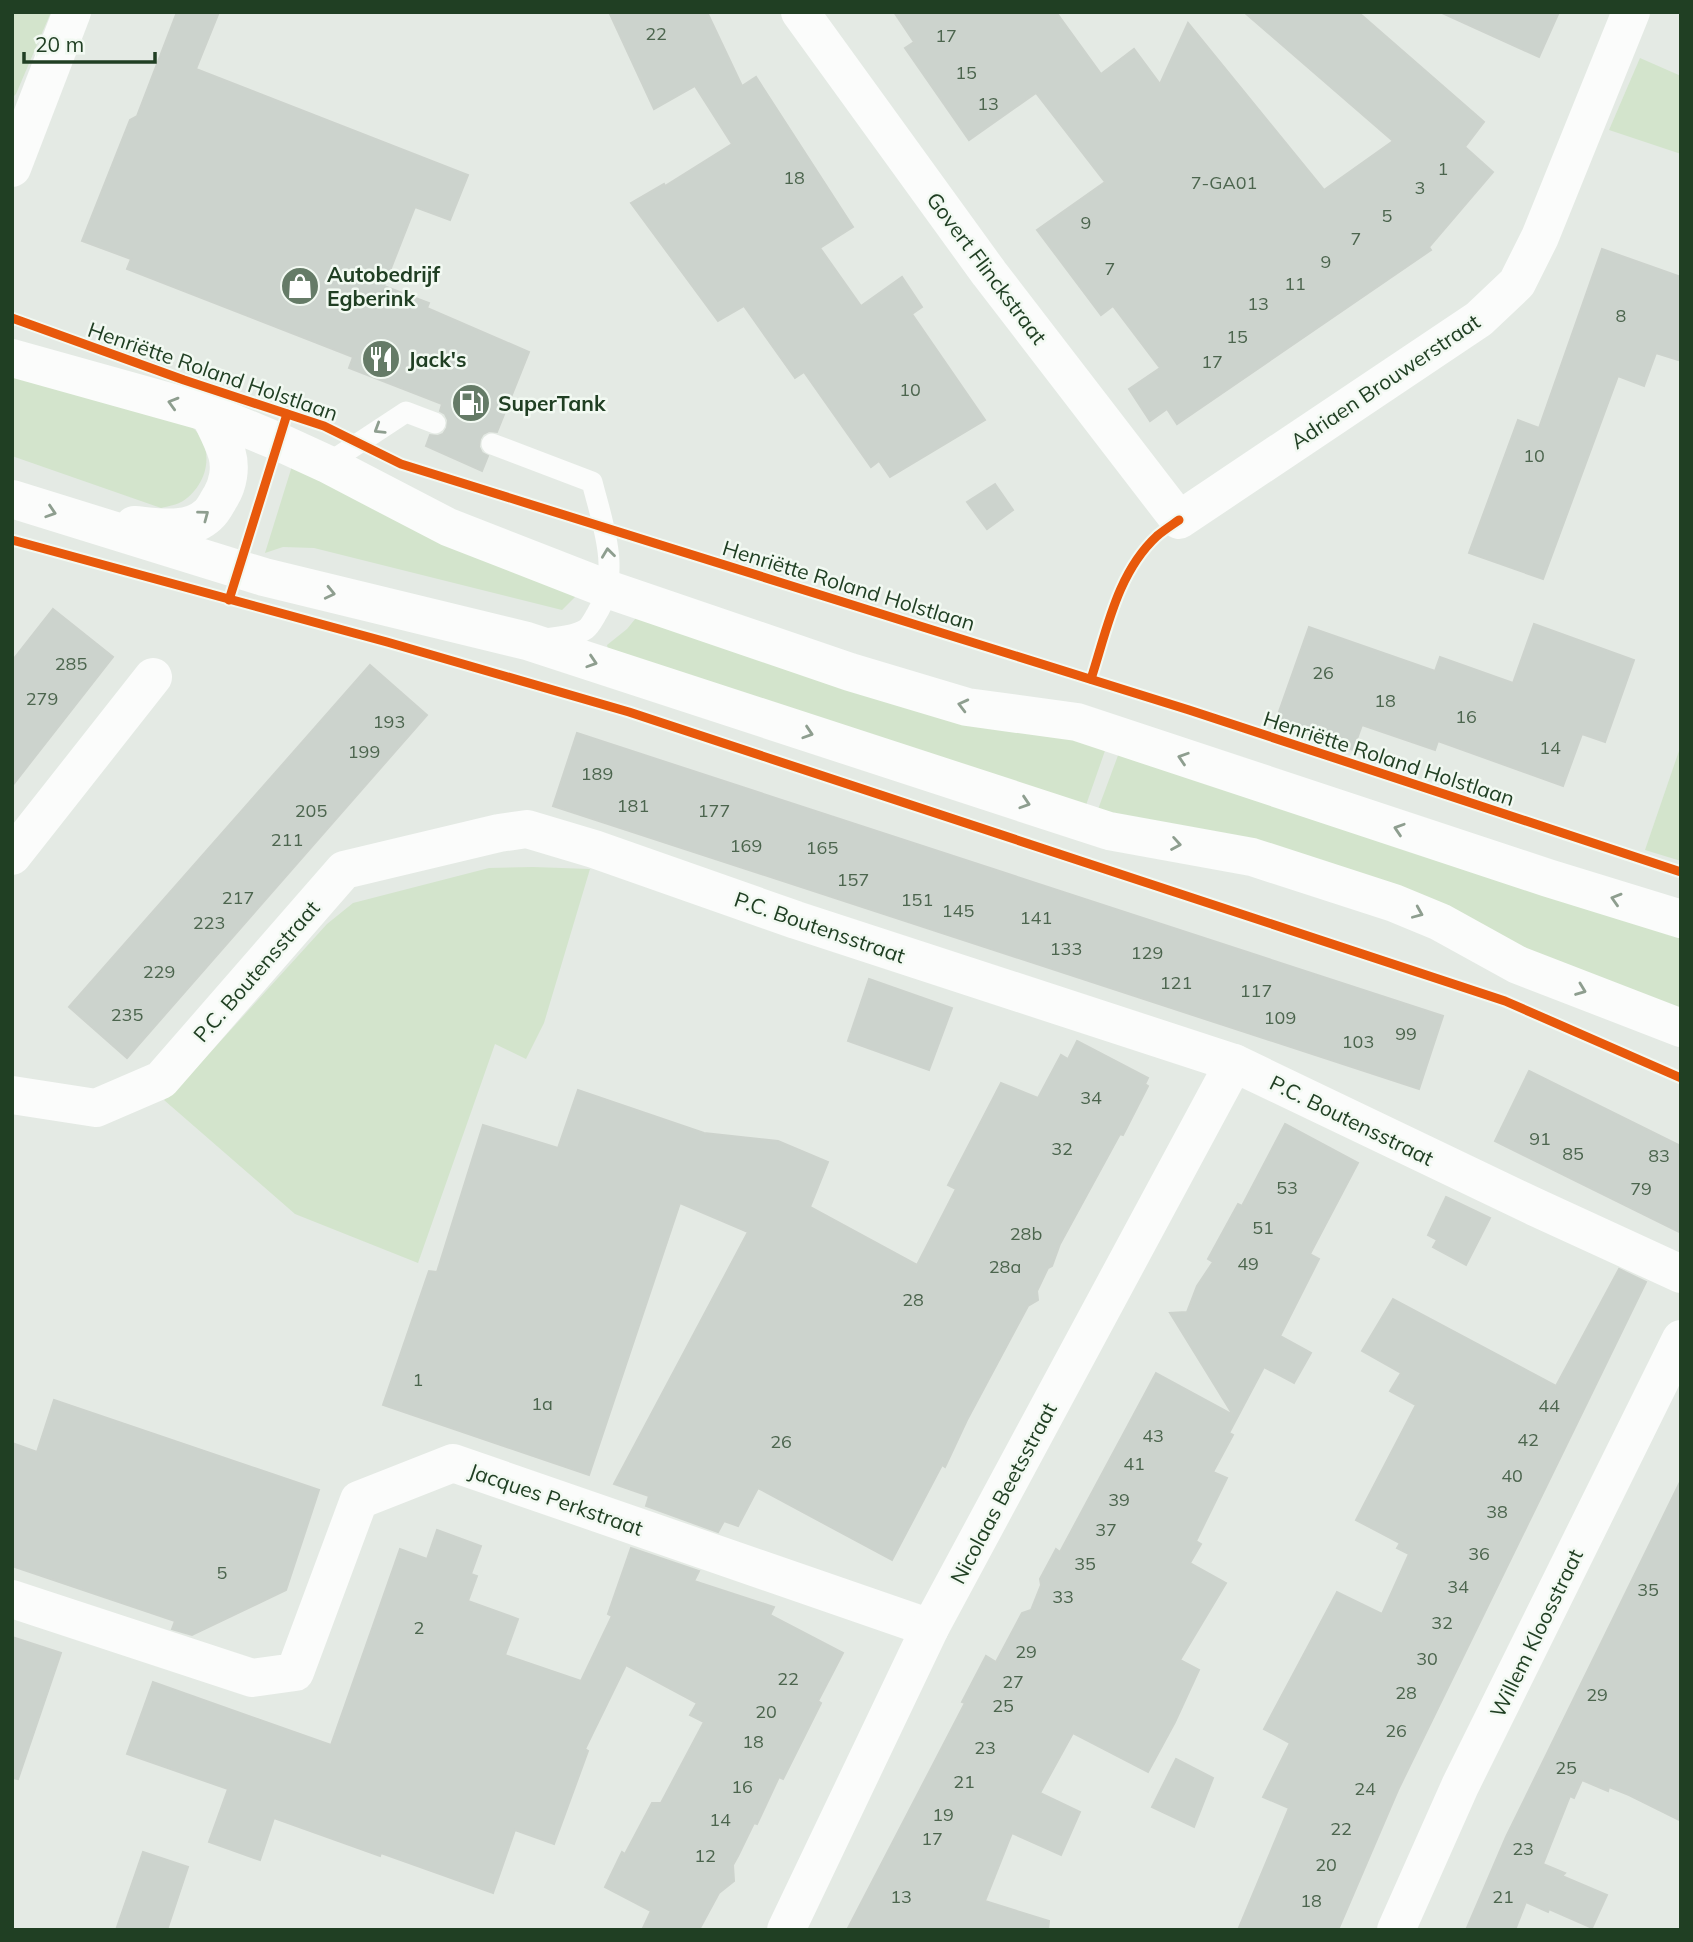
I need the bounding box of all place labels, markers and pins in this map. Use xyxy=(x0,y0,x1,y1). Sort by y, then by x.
place label: Autobedrijf Egberink xyxy=(327,261,441,311)
shop icon: Autobedrijf Egberink xyxy=(279,265,321,307)
restaurant icon: Jack's xyxy=(360,338,402,380)
place label: Jack's xyxy=(408,346,466,372)
fuel station icon: SuperTank xyxy=(450,382,492,424)
place label: SuperTank xyxy=(498,390,606,416)

